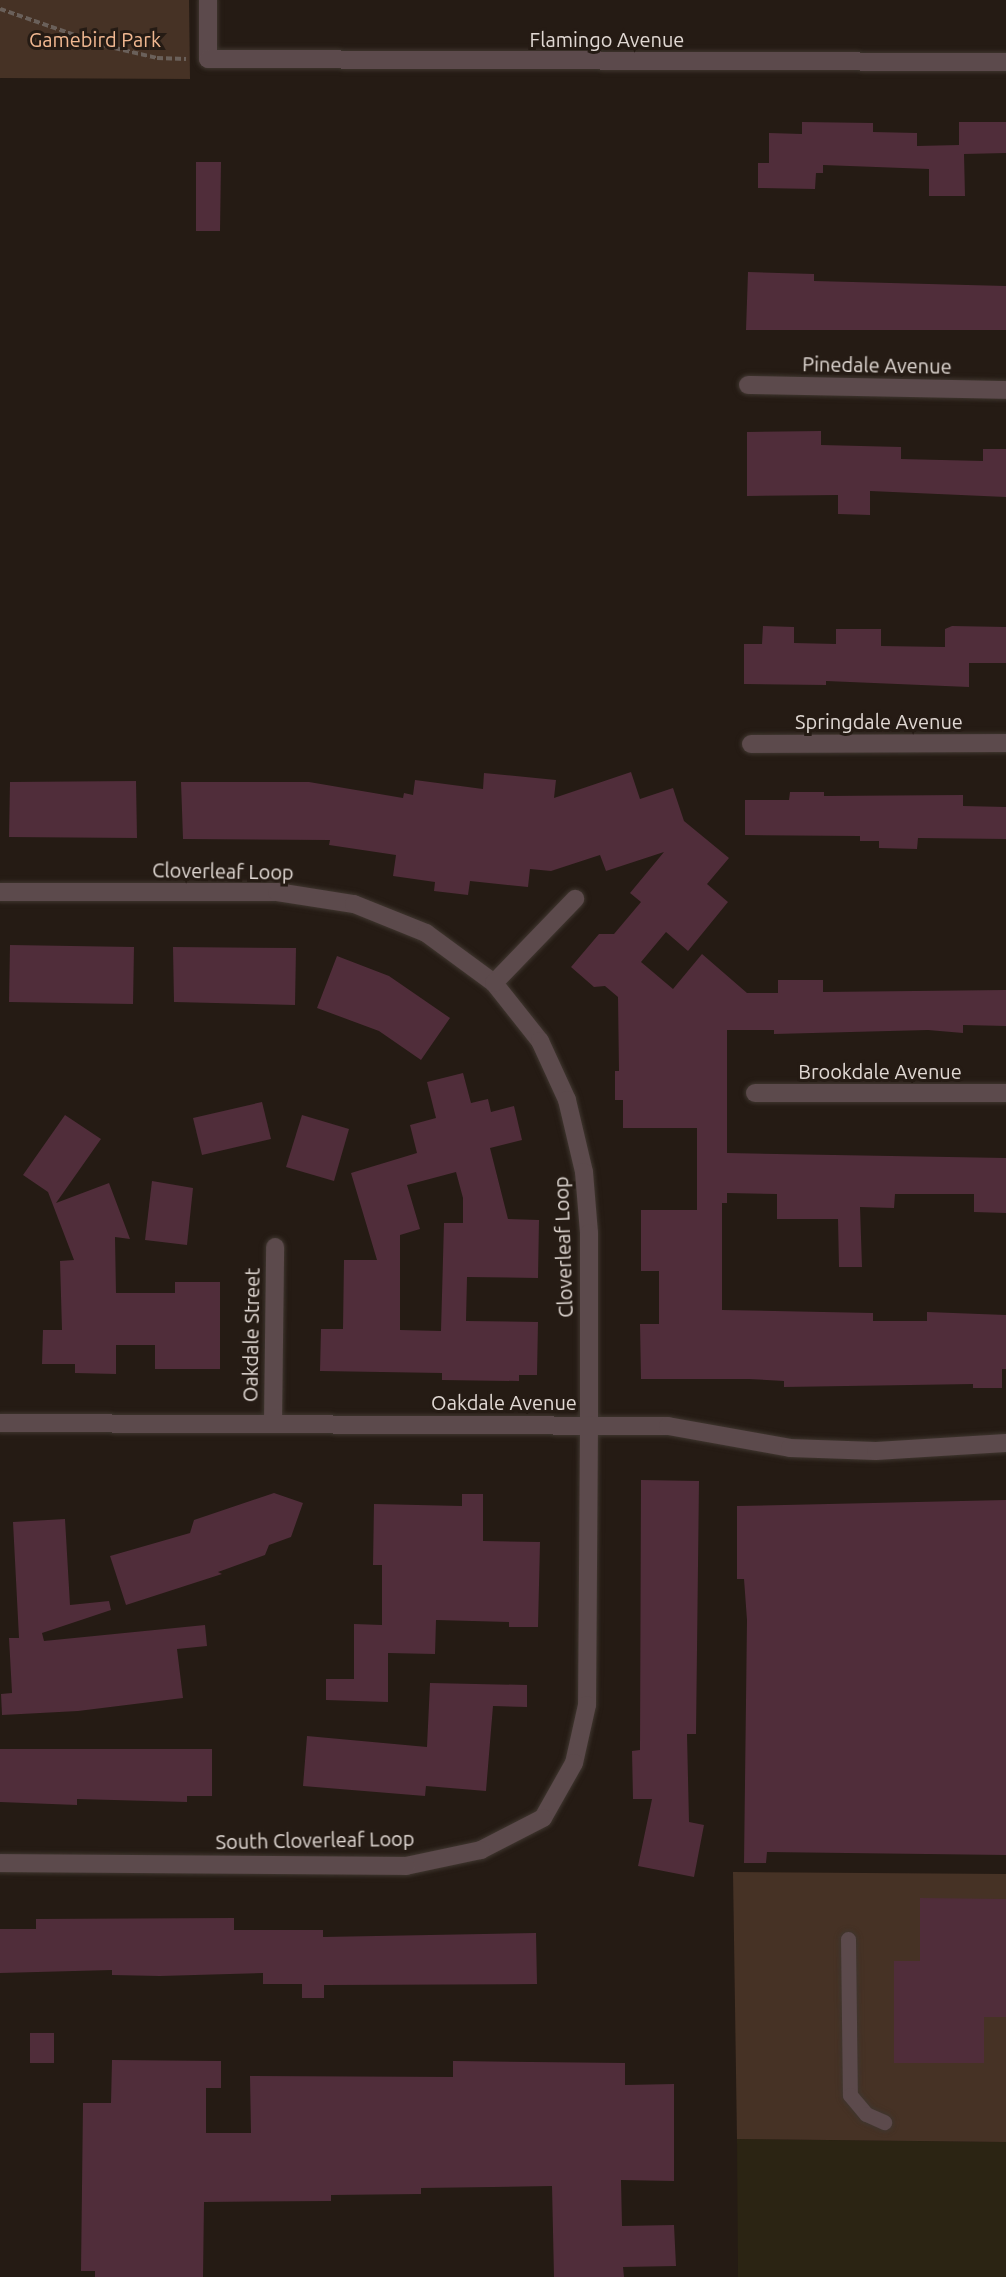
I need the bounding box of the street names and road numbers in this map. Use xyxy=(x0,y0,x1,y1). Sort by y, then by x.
street label: Flamingo Avenue xyxy=(530,27,684,51)
street label: Pinedale Avenue xyxy=(802,352,952,378)
street label: Springdale Avenue xyxy=(795,709,963,733)
street label: Cloverleaf Loop xyxy=(152,858,294,884)
street label: Brookdale Avenue xyxy=(798,1059,962,1083)
street label: Cloverleaf Loop xyxy=(549,1176,577,1318)
street label: Oakdale Street xyxy=(238,1268,264,1402)
street label: Oakdale Avenue xyxy=(431,1390,577,1414)
street label: South Cloverleaf Loop xyxy=(215,1826,415,1854)

